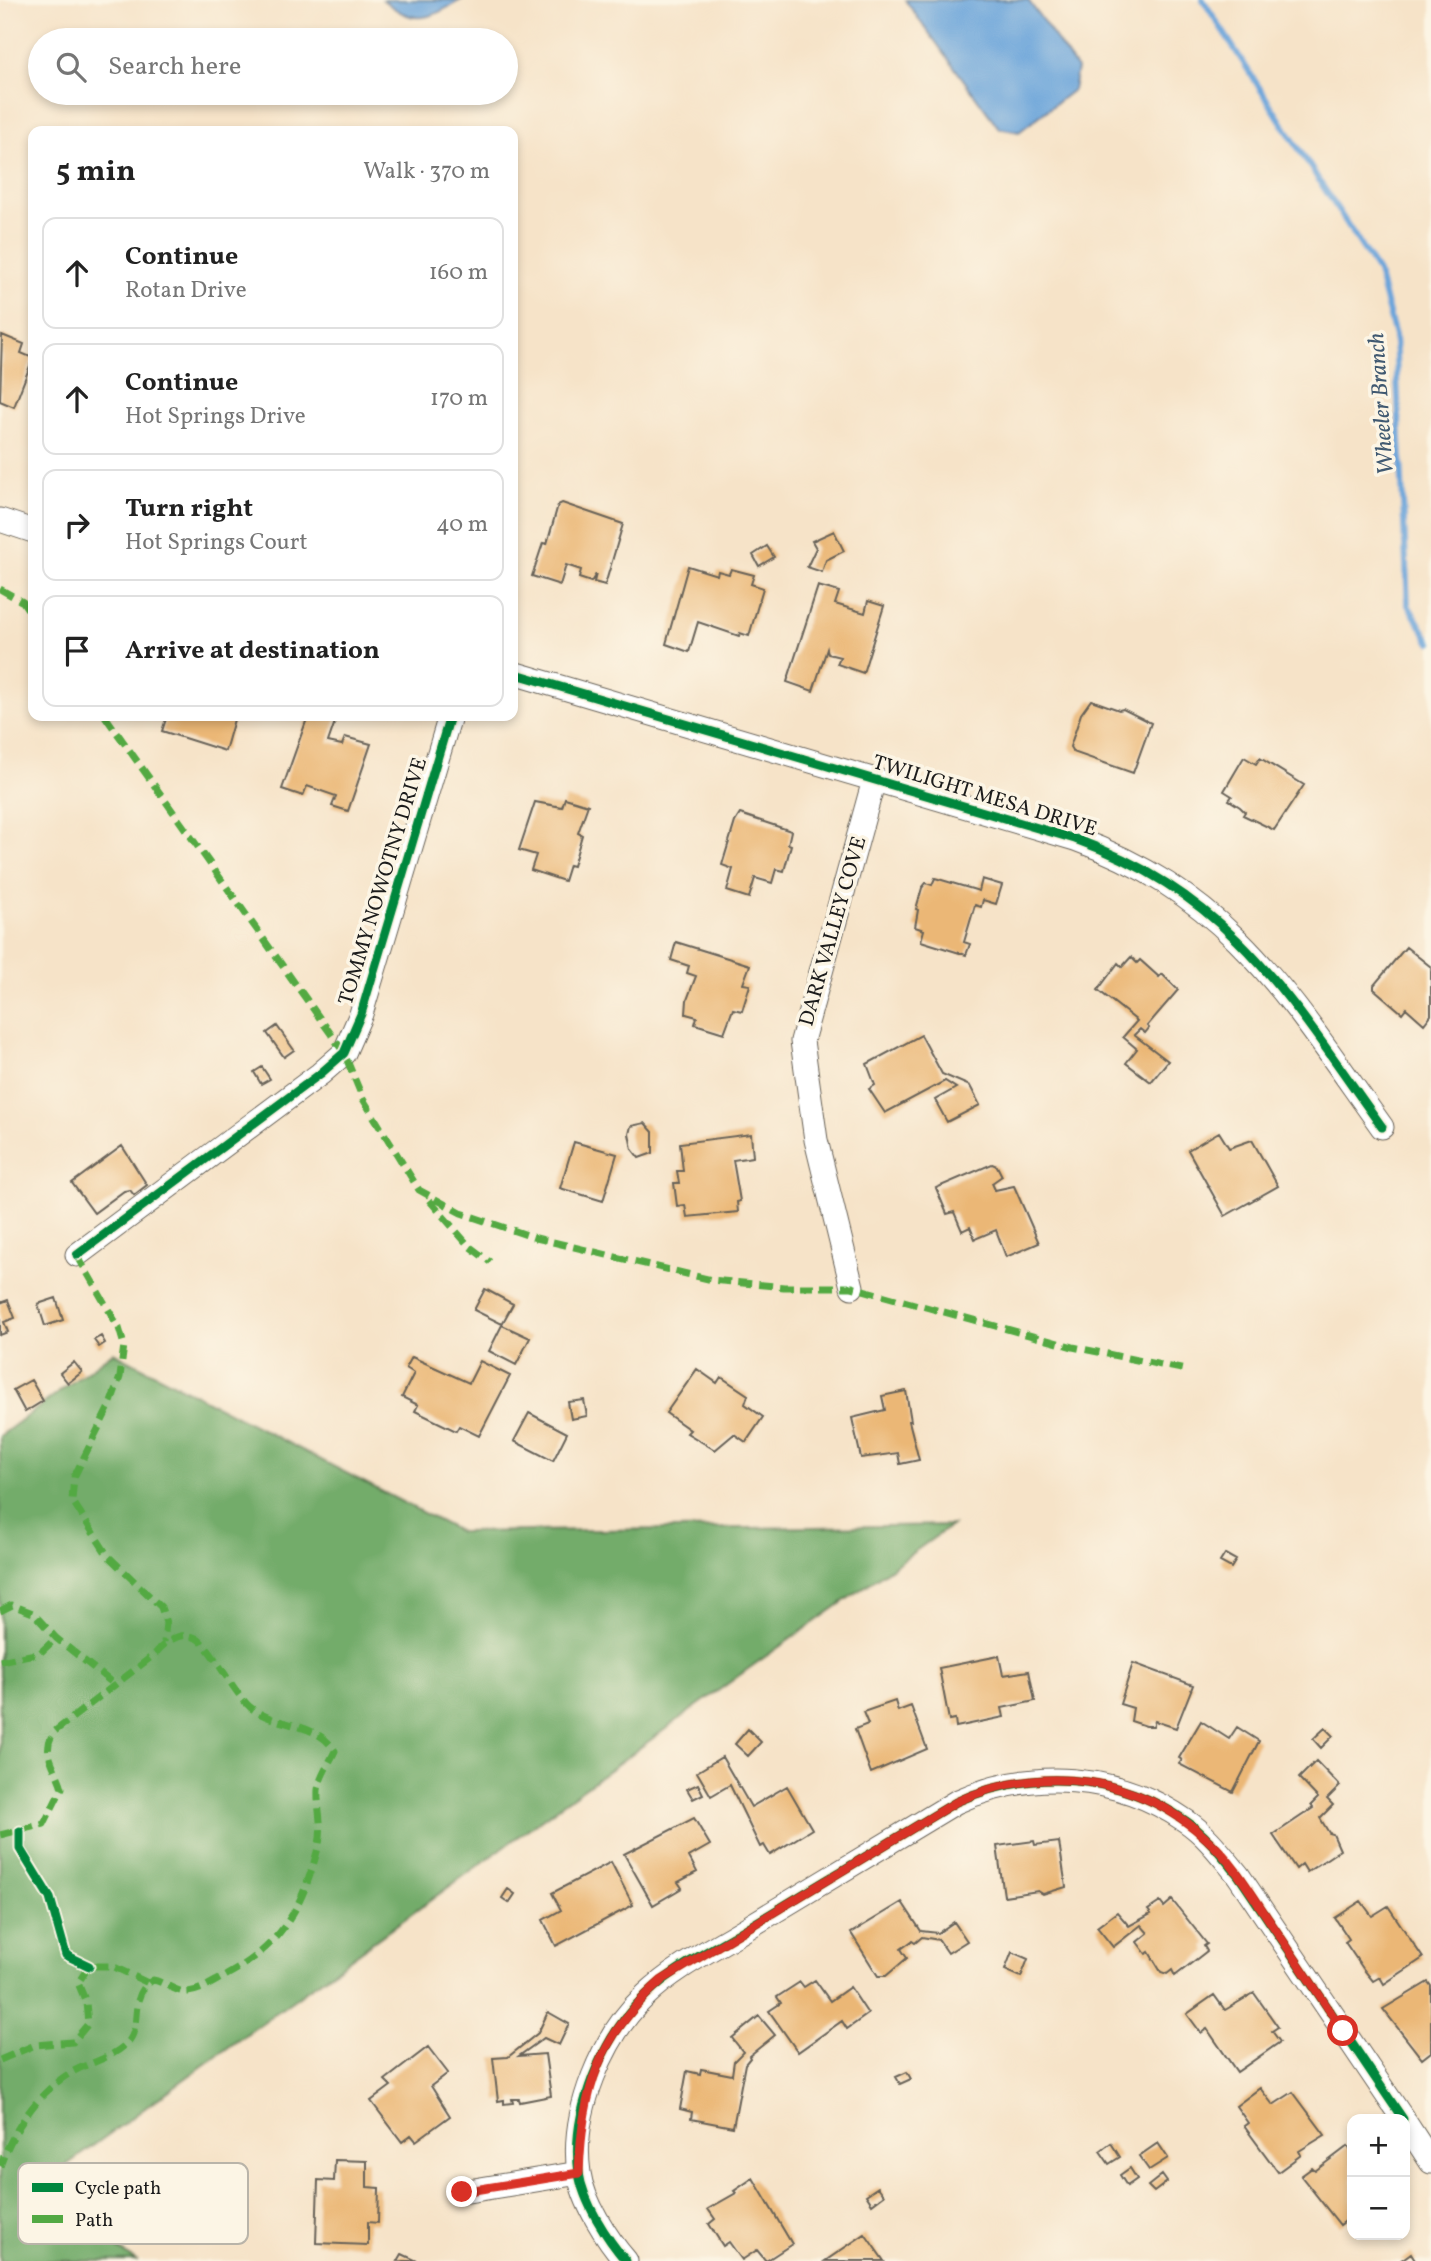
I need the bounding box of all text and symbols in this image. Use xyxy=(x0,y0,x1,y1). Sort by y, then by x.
search box xyxy=(28,28,518,105)
icon: search xyxy=(52,48,90,86)
text: Search here xyxy=(108,49,241,85)
text: 5 min xyxy=(56,151,136,193)
text: Walk · 370 m xyxy=(363,156,490,188)
text: Continue xyxy=(125,239,238,275)
icon: ahead xyxy=(58,254,96,292)
text: 160 m xyxy=(429,257,488,289)
text: Rotan Drive xyxy=(125,275,247,307)
water label: Wheeler Branch xyxy=(1361,332,1403,476)
text: Continue xyxy=(125,365,238,401)
icon: ahead xyxy=(58,380,96,418)
text: 170 m xyxy=(430,383,488,415)
text: Hot Springs Drive xyxy=(125,401,306,433)
text: Turn right xyxy=(125,491,253,527)
icon: right xyxy=(58,506,96,544)
text: 40 m xyxy=(436,509,488,541)
text: Hot Springs Court xyxy=(125,527,308,559)
icon: arrive xyxy=(58,632,96,670)
text: Arrive at destination xyxy=(125,633,380,669)
street label: TWILIGHT MESA DRIVE xyxy=(869,748,1100,844)
street label: TOMMY NOWOTNY DRIVE xyxy=(332,754,435,1009)
street label: DARK VALLEY COVE xyxy=(792,833,874,1030)
route start xyxy=(1327,2015,1358,2046)
map controls xyxy=(1347,2114,1410,2240)
button: + xyxy=(1347,2114,1410,2177)
legend xyxy=(18,2163,248,2244)
text: Cycle path xyxy=(75,2176,161,2202)
route end xyxy=(446,2176,477,2207)
button: − xyxy=(1347,2177,1410,2240)
text: Path xyxy=(75,2208,113,2234)

